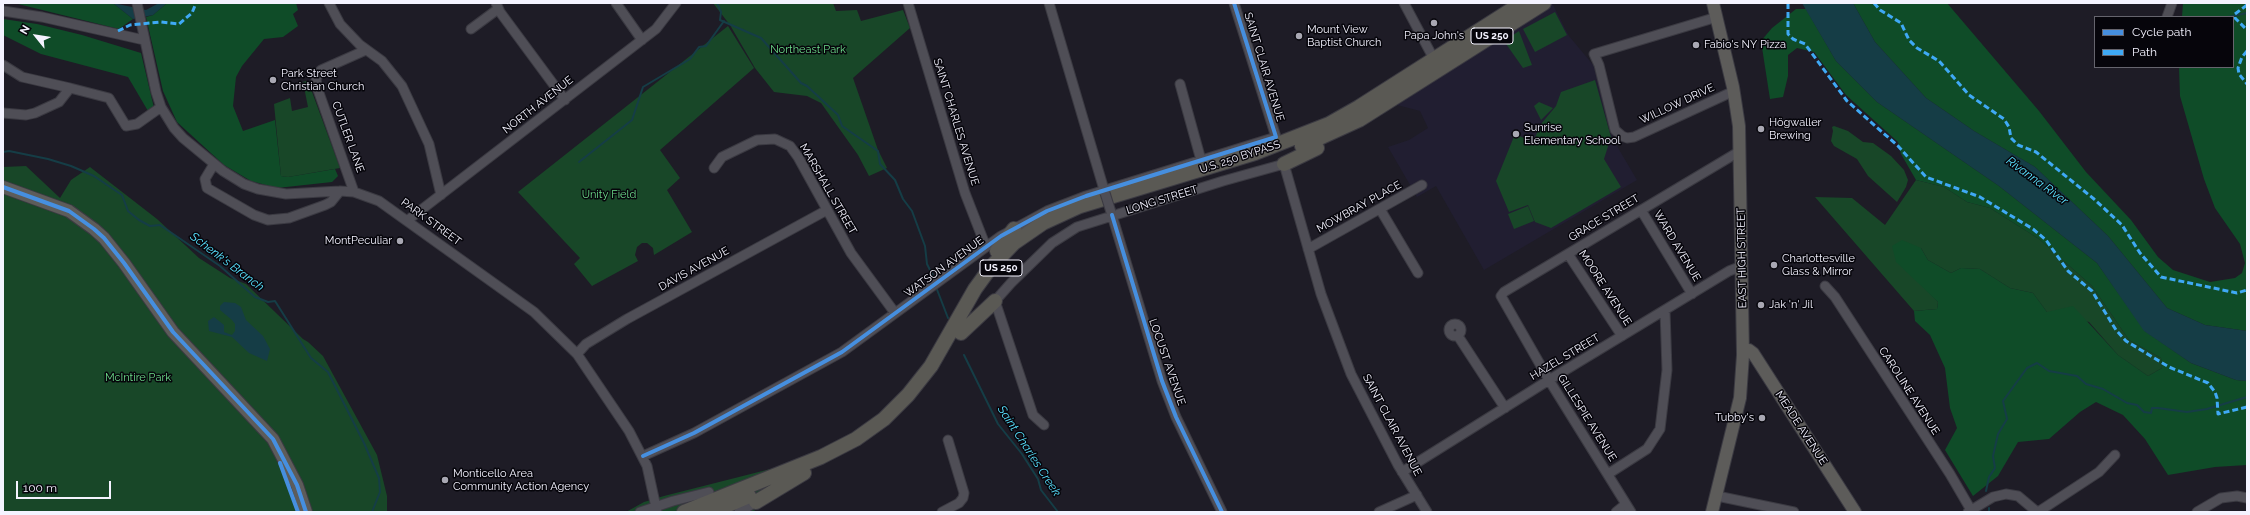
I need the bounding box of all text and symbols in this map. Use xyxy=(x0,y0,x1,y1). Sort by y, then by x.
street label: SAINT CLAIR AVENUE xyxy=(1241,11,1287,123)
north arrow xyxy=(16,16,56,56)
legend xyxy=(2094,16,2234,68)
marker: Papa John's xyxy=(1429,18,1439,28)
text: N xyxy=(17,23,33,37)
place label: Mount View Baptist Church xyxy=(1307,23,1382,49)
text: Cycle path xyxy=(2132,25,2191,39)
road number: US 250 xyxy=(1471,28,1513,44)
place label: Papa John's xyxy=(1404,29,1464,43)
marker: Mount View Baptist Church xyxy=(1294,31,1304,41)
place label: Fabio's NY Pizza xyxy=(1704,38,1786,52)
marker: Fabio's NY Pizza xyxy=(1691,40,1701,50)
park label: Northeast Park xyxy=(770,43,846,57)
text: Path xyxy=(2132,45,2157,59)
street label: SAINT CHARLES AVENUE xyxy=(930,57,982,187)
place label: Park Street Christian Church xyxy=(281,67,364,93)
street label: NORTH AVENUE xyxy=(500,73,576,137)
marker: Park Street Christian Church xyxy=(268,75,278,85)
street label: WILLOW DRIVE xyxy=(1638,81,1716,127)
street label: CUTLER LANE xyxy=(329,100,367,174)
place label: Högwaller Brewing xyxy=(1769,116,1821,142)
place label: Sunrise Elementary School xyxy=(1524,121,1621,147)
marker: Högwaller Brewing xyxy=(1756,124,1766,134)
marker: Sunrise Elementary School xyxy=(1511,129,1521,139)
street label: U.S. 250 BYPASS xyxy=(1198,138,1282,176)
street label: MARSHALL STREET xyxy=(797,141,859,237)
water label: Rivanna River xyxy=(2003,154,2071,208)
street label: MOWBRAY PLACE xyxy=(1314,178,1404,236)
street label: LONG STREET xyxy=(1125,183,1199,217)
park label: Unity Field xyxy=(582,188,636,202)
street label: GRACE STREET xyxy=(1566,192,1642,244)
street label: PARK STREET xyxy=(398,196,464,248)
street label: WARD AVENUE xyxy=(1651,208,1703,284)
street label: EAST HIGH STREET xyxy=(1735,208,1749,308)
water label: Schenk's Branch xyxy=(187,229,267,295)
place label: MontPeculiar xyxy=(325,234,392,248)
street label: WATSON AVENUE xyxy=(902,234,986,300)
marker: MontPeculiar xyxy=(395,236,405,246)
street label: DAVIS AVENUE xyxy=(656,244,732,294)
street label: MOORE AVENUE xyxy=(1576,248,1634,328)
place label: Charlottesville Glass & Mirror xyxy=(1782,252,1855,278)
road number: US 250 xyxy=(980,260,1022,276)
marker: Charlottesville Glass & Mirror xyxy=(1769,260,1779,270)
place label: Jak 'n' Jil xyxy=(1769,298,1813,312)
marker: Jak 'n' Jil xyxy=(1756,300,1766,310)
street label: LOCUST AVENUE xyxy=(1146,317,1188,407)
street label: HAZEL STREET xyxy=(1528,331,1602,383)
street label: CAROLINE AVENUE xyxy=(1876,345,1942,437)
park label: McIntire Park xyxy=(105,371,171,385)
street label: SAINT CLAIR AVENUE xyxy=(1360,372,1424,478)
street label: GILLESPIE AVENUE xyxy=(1555,372,1619,464)
street label: MEADE AVENUE xyxy=(1772,389,1830,467)
water label: Saint Charles Creek xyxy=(994,403,1064,499)
place label: Tubby's xyxy=(1715,411,1754,425)
marker: Tubby's xyxy=(1757,413,1767,423)
place label: Monticello Area Community Action Agency xyxy=(453,467,589,493)
scale bar xyxy=(18,473,113,499)
marker: Monticello Area Community Action Agency xyxy=(440,475,450,485)
text: 100 m xyxy=(23,481,57,495)

